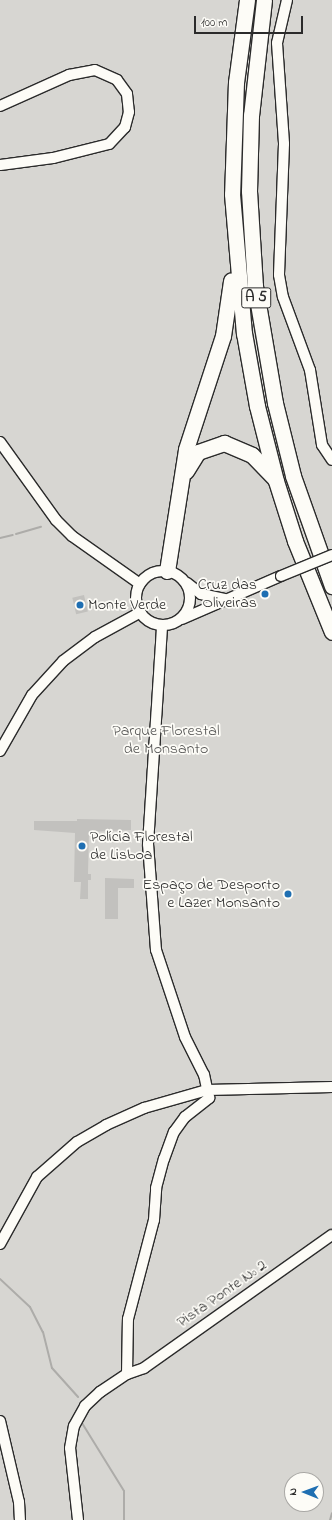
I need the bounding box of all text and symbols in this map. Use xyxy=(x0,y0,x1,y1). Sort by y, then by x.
scale bar xyxy=(196,8,305,34)
text: 100 m xyxy=(201,14,228,32)
road number: A 5 xyxy=(241,285,271,311)
place label: Cruz das Oliveiras xyxy=(198,575,257,613)
marker: Cruz das Oliveiras xyxy=(260,589,270,599)
place label: Monte Verde xyxy=(88,595,166,615)
marker: Monte Verde xyxy=(75,600,85,610)
park label: Parque Florestal de Monsanto xyxy=(112,721,220,759)
place label: Polícia Florestal de Lisboa xyxy=(90,827,193,865)
marker: Polícia Florestal de Lisboa xyxy=(77,841,87,851)
place label: Espaço de Desporto e Lazer Monsanto xyxy=(142,875,280,913)
marker: Espaço de Desporto e Lazer Monsanto xyxy=(283,889,293,899)
street label: Pista Ponte Nº 2 xyxy=(173,1256,271,1332)
north arrow xyxy=(284,1472,324,1512)
text: N xyxy=(285,1488,301,1496)

